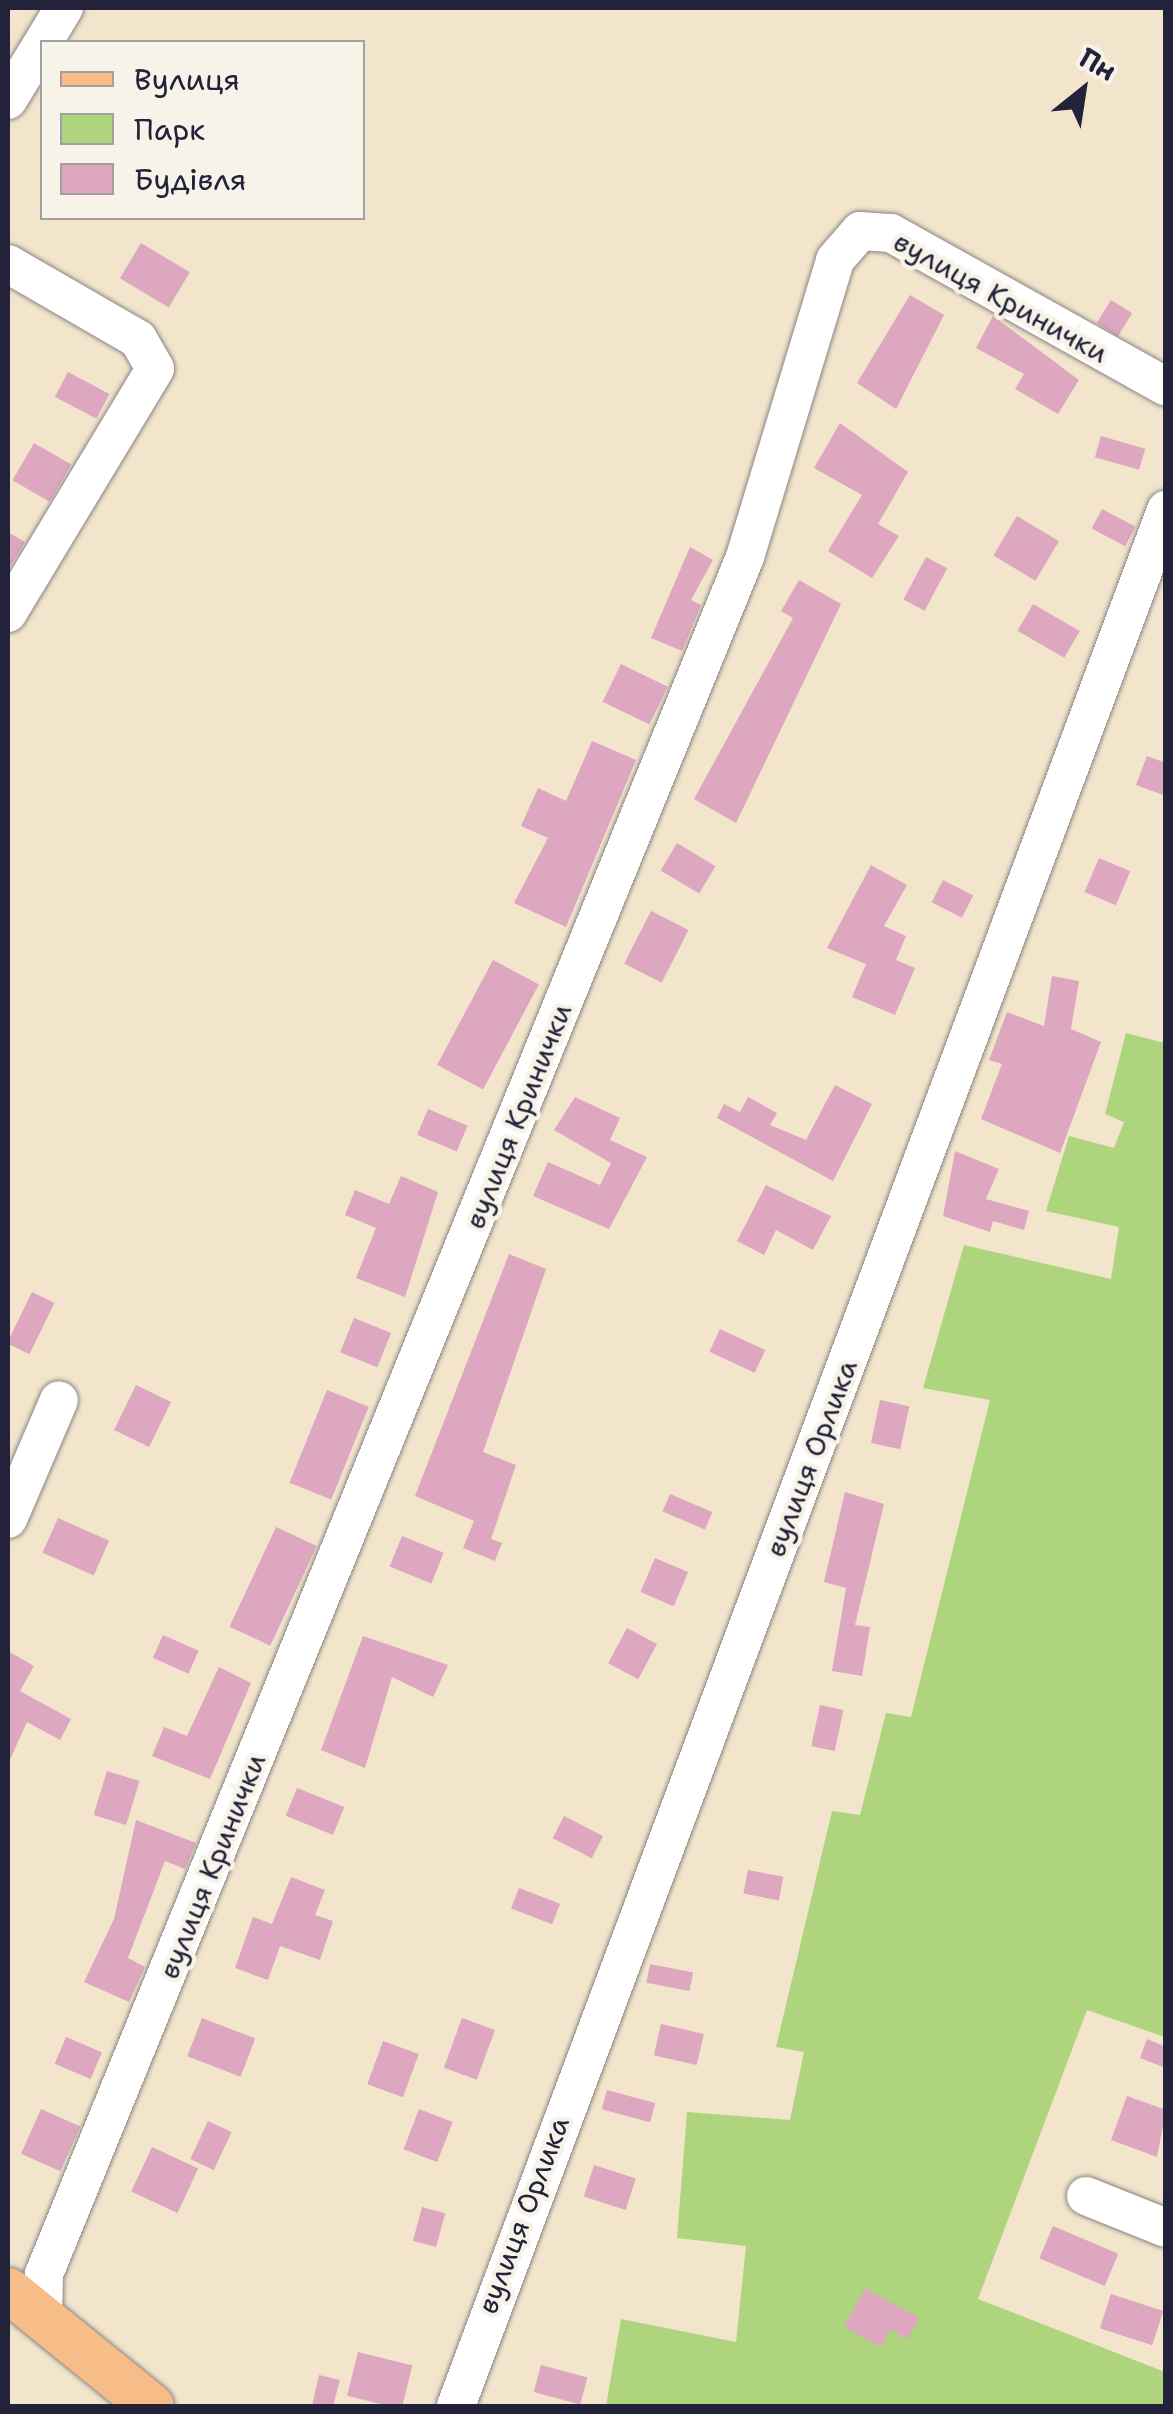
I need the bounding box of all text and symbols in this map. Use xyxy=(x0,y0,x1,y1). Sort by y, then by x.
text: Пн xyxy=(1072,38,1124,90)
legend xyxy=(40,40,365,220)
north arrow xyxy=(1033,40,1133,140)
text: Вулиця xyxy=(134,59,240,100)
text: Парк xyxy=(134,109,205,150)
text: Будівля xyxy=(134,159,247,200)
street label: вулиця Кринички xyxy=(888,224,1114,370)
street label: вулиця Кринички xyxy=(458,999,578,1233)
street label: вулиця Орлика xyxy=(758,1355,864,1561)
street label: вулиця Кринички xyxy=(152,1749,272,1983)
street label: вулиця Орлика xyxy=(470,2112,576,2318)

